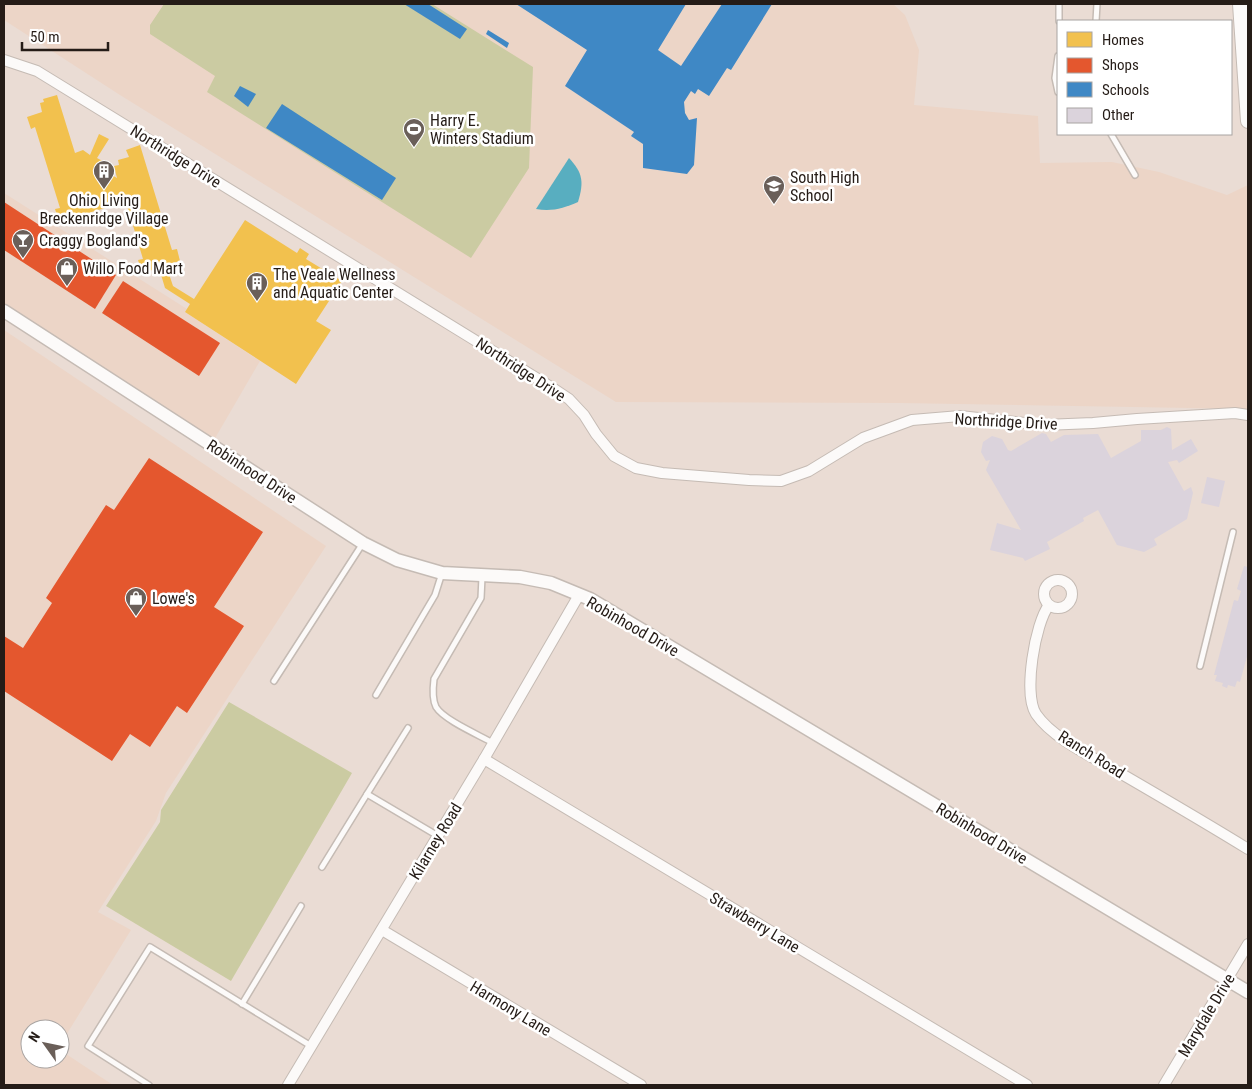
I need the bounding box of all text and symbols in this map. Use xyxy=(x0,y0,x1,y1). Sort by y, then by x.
scale bar xyxy=(22,20,109,52)
legend xyxy=(1057,20,1232,135)
text: 50 m xyxy=(30,28,60,46)
text: Homes xyxy=(1102,31,1144,49)
text: Shops xyxy=(1102,56,1139,74)
text: Schools xyxy=(1102,81,1149,99)
text: Other xyxy=(1102,106,1135,124)
place label: Harry E. Winters Stadium xyxy=(430,111,534,148)
sports icon: Harry E. Winters Stadium xyxy=(402,117,426,148)
street label: Northridge Drive xyxy=(127,121,225,192)
building icon: Ohio Living Breckenridge Village xyxy=(92,159,116,190)
place label: South High School xyxy=(790,168,859,205)
school or university icon: South High School xyxy=(762,174,786,205)
place label: Ohio Living Breckenridge Village xyxy=(39,191,169,228)
bar icon: Craggy Bogland's xyxy=(11,228,35,259)
place label: Craggy Bogland's xyxy=(39,231,148,250)
shop icon: Willo Food Mart xyxy=(55,256,79,287)
place label: Willo Food Mart xyxy=(83,259,183,278)
place label: The Veale Wellness and Aquatic Center xyxy=(273,265,396,302)
building icon: The Veale Wellness and Aquatic Center xyxy=(245,271,269,302)
street label: Northridge Drive xyxy=(472,333,569,405)
street label: Northridge Drive xyxy=(954,409,1058,434)
street label: Robinhood Drive xyxy=(203,435,300,507)
shop icon: Lowe's xyxy=(124,586,148,617)
place label: Lowe's xyxy=(152,589,195,608)
street label: Robinhood Drive xyxy=(583,592,682,660)
street label: Ranch Road xyxy=(1055,727,1128,782)
street label: Kilarney Road xyxy=(405,799,466,883)
street label: Robinhood Drive xyxy=(933,799,1031,868)
street label: Strawberry Lane xyxy=(706,888,803,957)
street label: Marydale Drive xyxy=(1174,970,1239,1060)
street label: Harmony Lane xyxy=(467,977,555,1040)
north arrow xyxy=(20,1019,70,1069)
text: N xyxy=(25,1029,43,1045)

